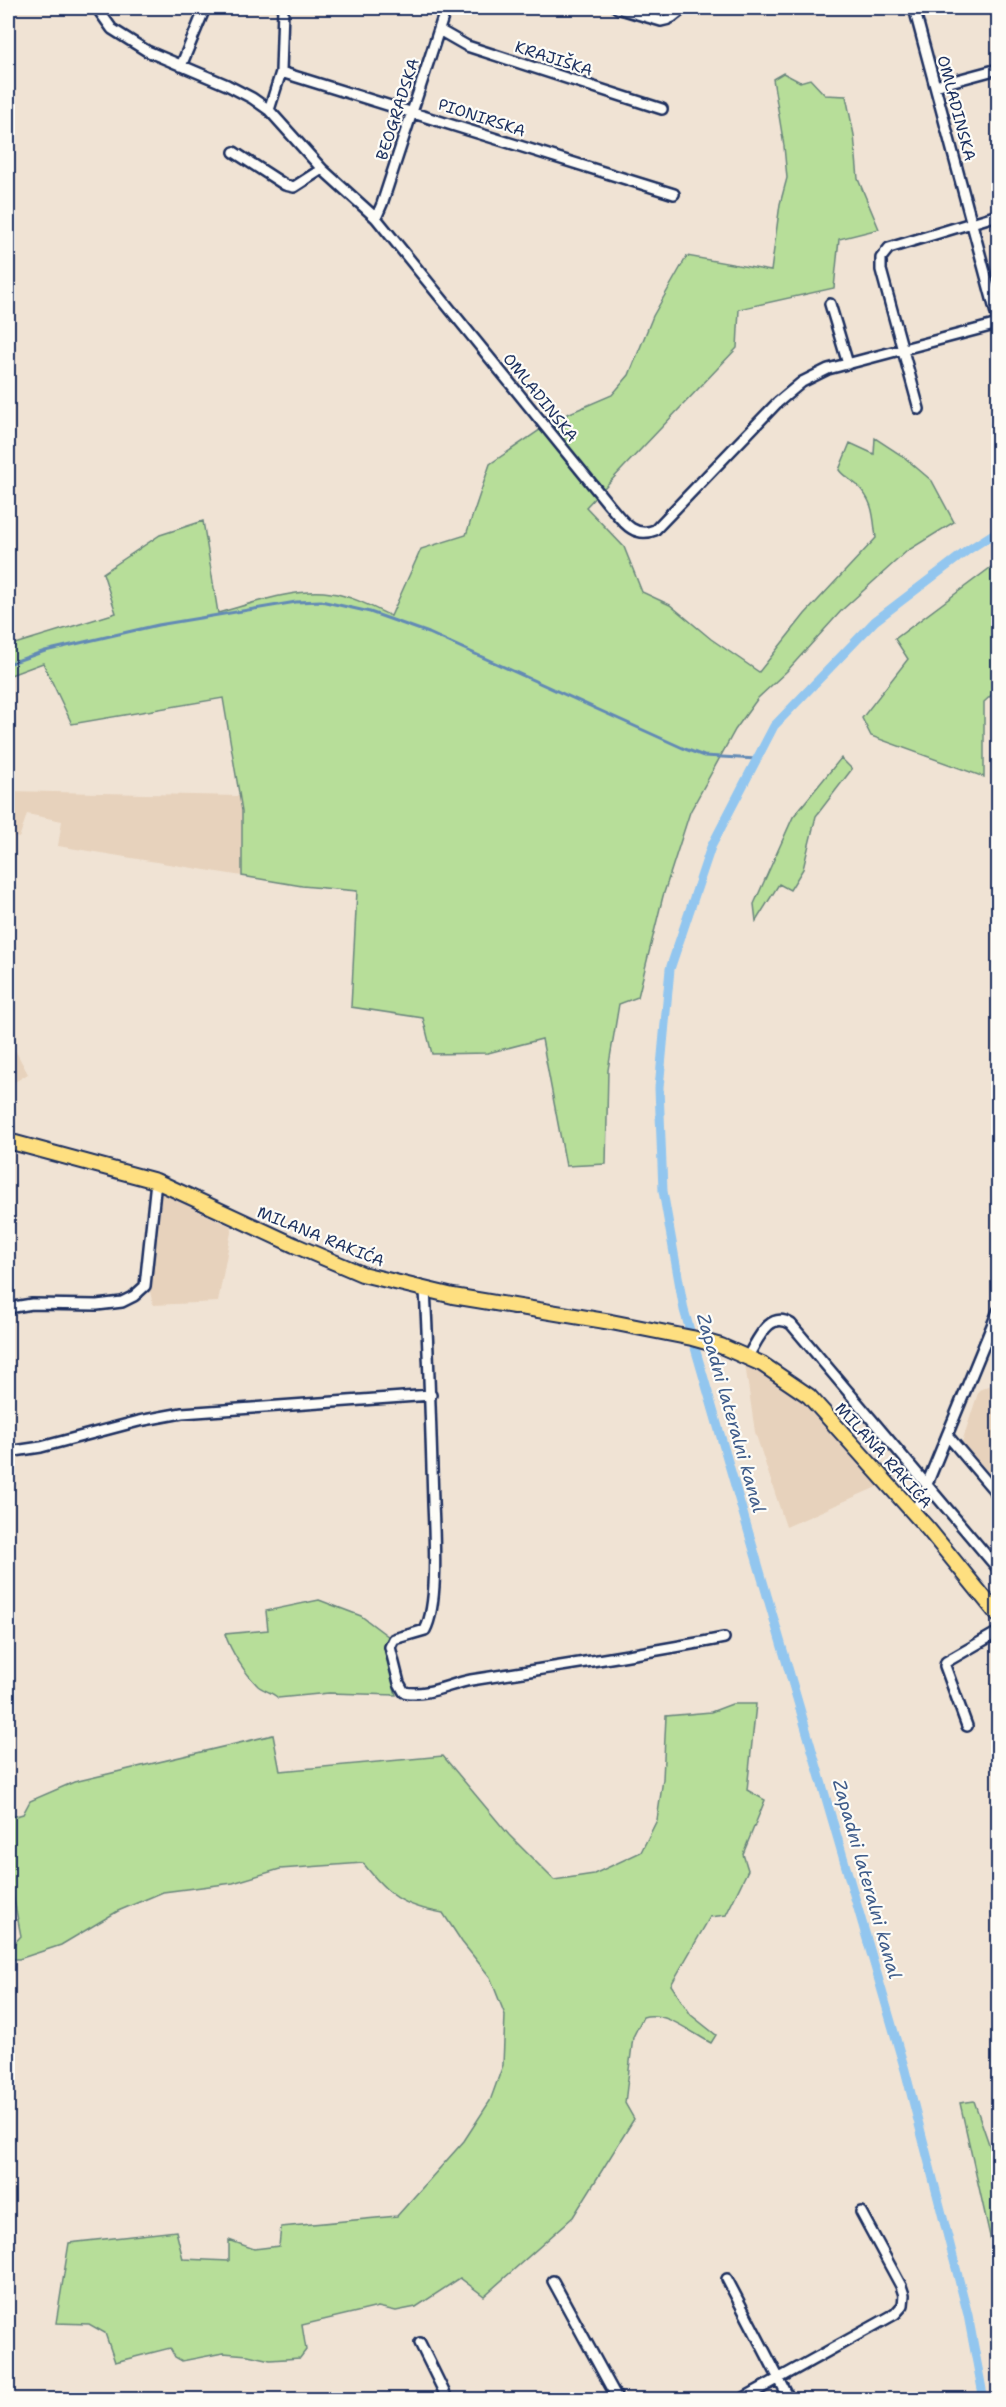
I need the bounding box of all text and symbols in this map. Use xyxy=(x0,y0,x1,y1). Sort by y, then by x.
street label: KRAJIŠKA xyxy=(512,36,596,81)
street label: OMLADINSKA xyxy=(932,53,981,163)
street label: BEOGRADSKA xyxy=(371,56,424,163)
street label: PIONIRSKA xyxy=(435,93,528,142)
street label: OMLADINSKA xyxy=(498,349,583,446)
street label: MILANA RAKIĆA xyxy=(254,1201,388,1272)
water label: Zapadni lateralni kanal xyxy=(691,1310,771,1516)
street label: MILANA RAKIĆA xyxy=(831,1398,937,1513)
water label: Zapadni lateralni kanal xyxy=(827,1776,907,1982)

